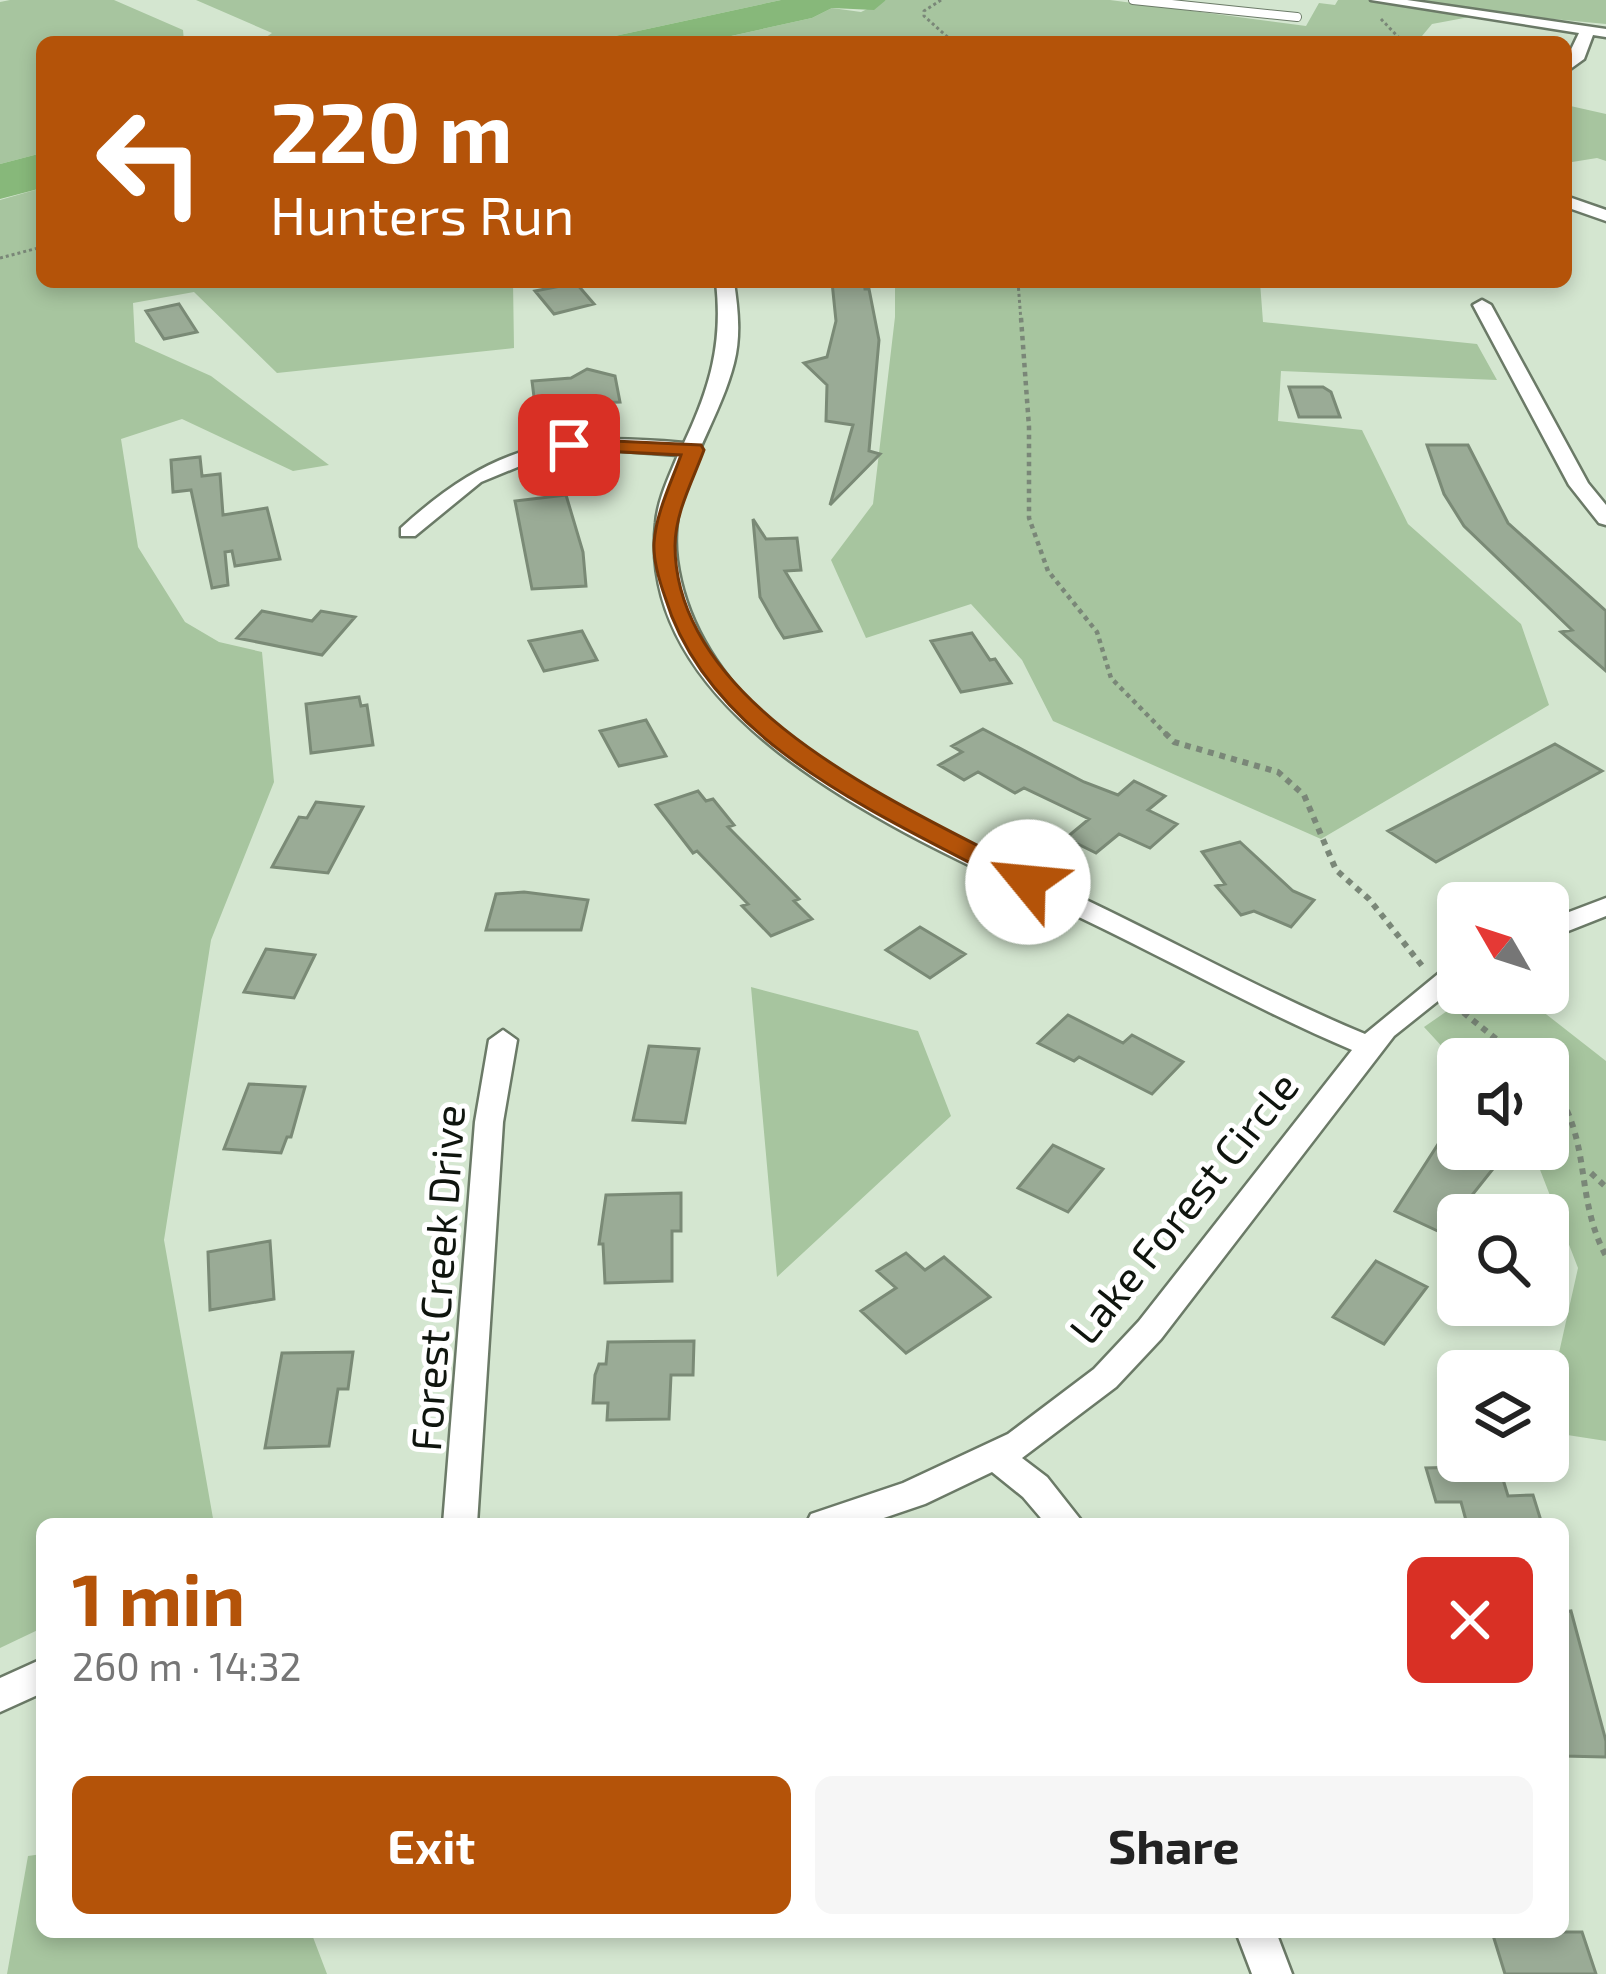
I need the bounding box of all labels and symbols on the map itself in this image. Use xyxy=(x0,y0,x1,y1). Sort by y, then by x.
pin xyxy=(518,394,620,496)
position arrow xyxy=(965,819,1091,945)
north arrow xyxy=(1437,882,1569,1014)
street label: Lake Forest Circle xyxy=(1058,1061,1307,1353)
street label: Forest Creek Drive xyxy=(399,1103,473,1453)

